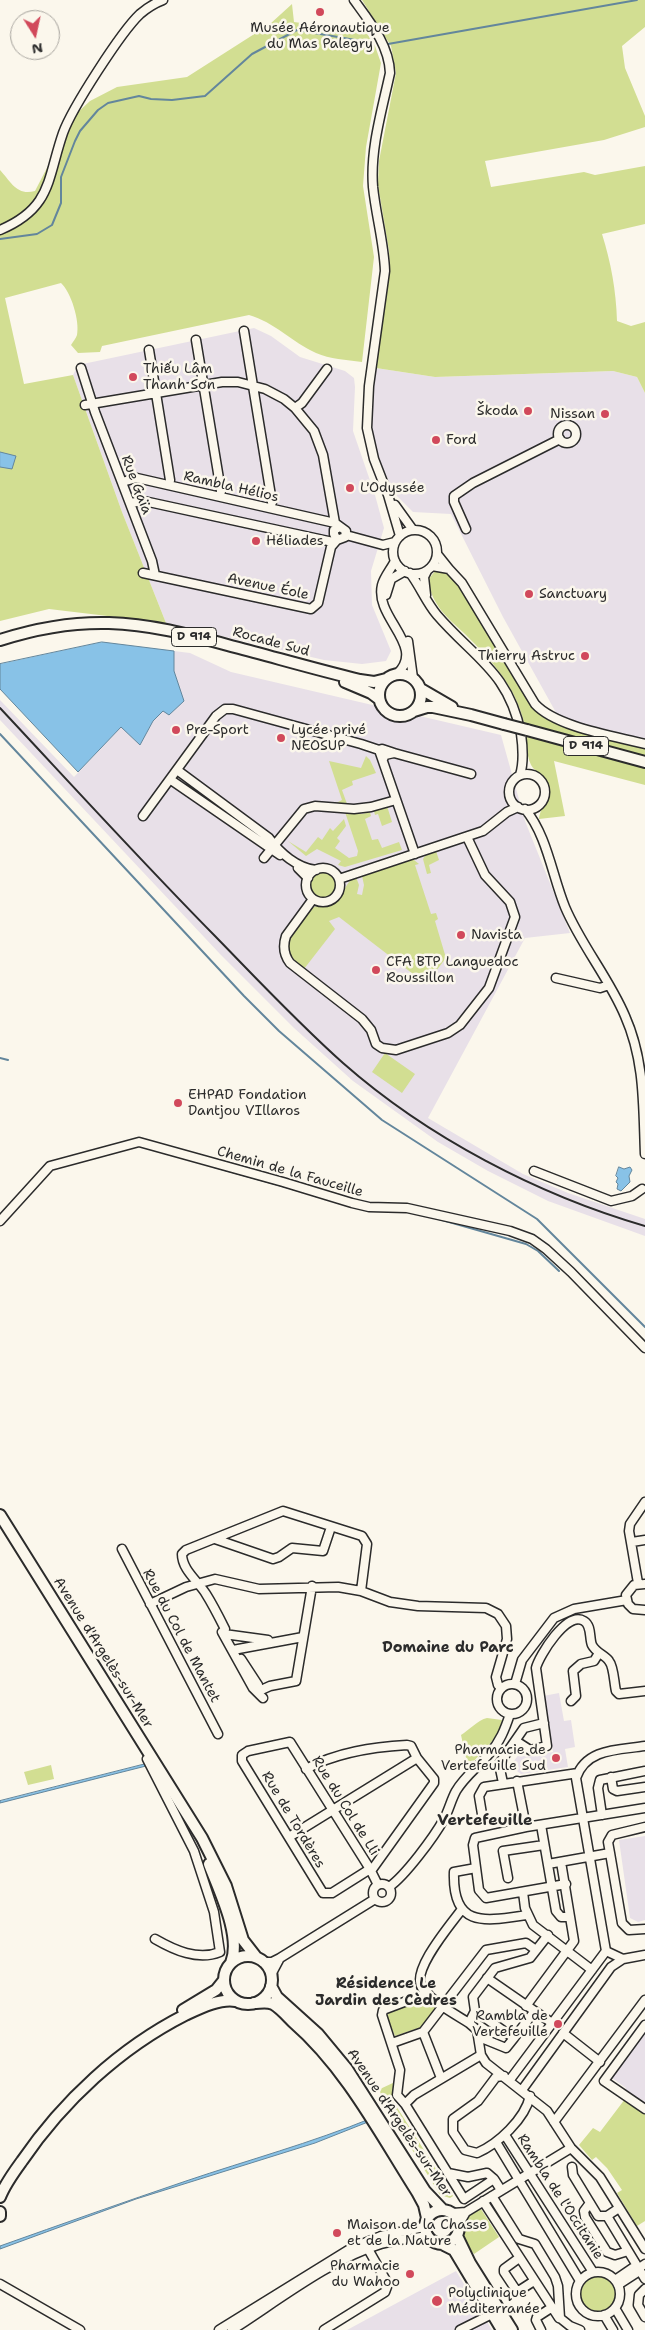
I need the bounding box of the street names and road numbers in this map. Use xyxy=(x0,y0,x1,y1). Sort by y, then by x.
street label: Rue Gaïa xyxy=(117,453,155,517)
street label: Rambla Hélios xyxy=(182,468,280,506)
street label: Avenue Éole xyxy=(226,570,310,604)
street label: Rocade Sud xyxy=(231,624,311,660)
road number: D 914 xyxy=(172,628,216,646)
road number: D 914 xyxy=(564,736,608,756)
street label: Chemin de la Fauceille xyxy=(215,1143,365,1201)
street label: Rue du Col de Mantet xyxy=(139,1566,223,1706)
street label: Avenue d'Argelès-sur-Mer xyxy=(50,1574,156,1732)
street label: Rue du Col de Lli xyxy=(308,1753,382,1859)
street label: Rue de Tordères xyxy=(258,1769,328,1871)
street label: Avenue d'Argelès-sur-Mer xyxy=(343,2046,455,2200)
street label: Rambla de l'Occitanie xyxy=(513,2131,607,2263)

